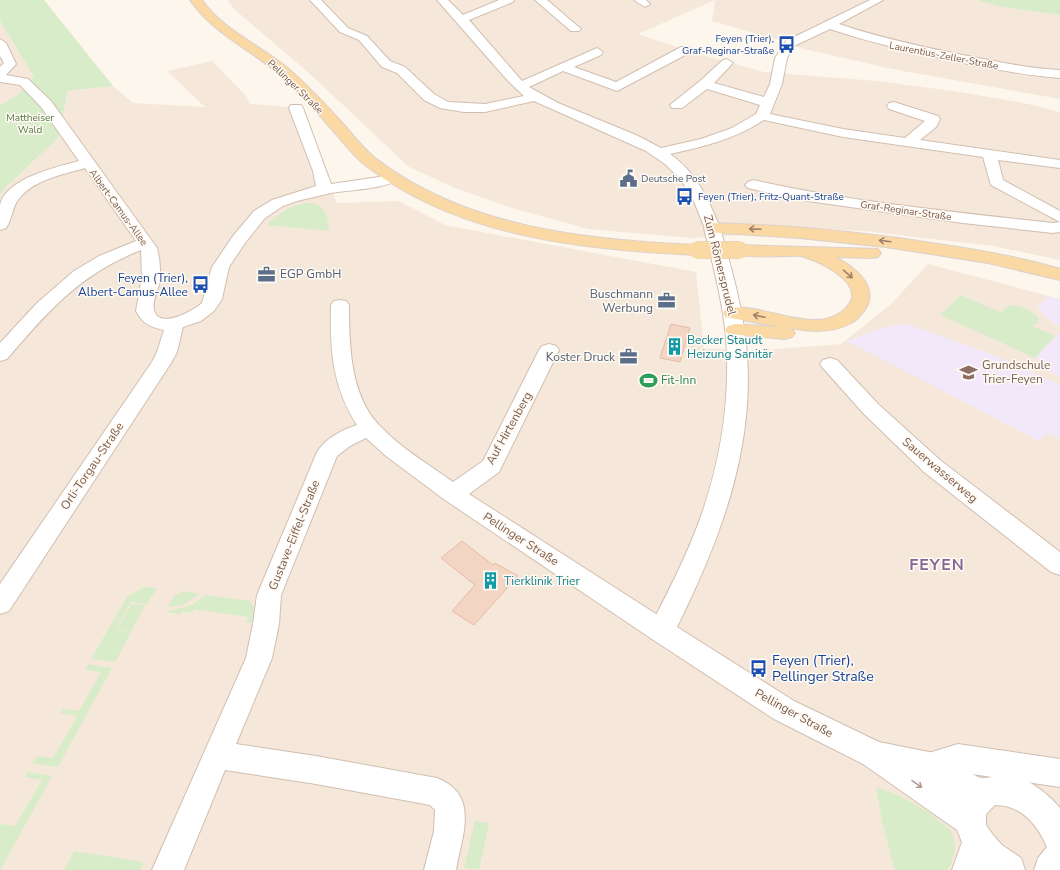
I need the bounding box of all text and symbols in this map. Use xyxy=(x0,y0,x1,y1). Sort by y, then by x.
place label: Feyen (Trier), Graf-Reginar-Straße xyxy=(682,32,774,58)
bus stop icon: Feyen (Trier), Graf-Reginar-Straße xyxy=(777,34,797,54)
street label: Laurentius-Zeller-Straße xyxy=(888,39,1000,73)
street label: Pellinger Straße xyxy=(264,56,326,117)
park label: Mattheiser Wald xyxy=(6,111,54,137)
street label: Albert-Camus-Allee xyxy=(86,166,151,249)
public building icon: Deutsche Post xyxy=(618,168,638,188)
place label: Deutsche Post xyxy=(641,172,706,186)
bus stop icon: Feyen (Trier), Fritz-Quant-Straße xyxy=(675,186,695,206)
place label: Feyen (Trier), Fritz-Quant-Straße xyxy=(698,190,844,204)
street label: Graf-Reginar-Straße xyxy=(859,198,952,224)
street label: Zum Römersprudel xyxy=(700,213,740,317)
one-way arrow xyxy=(749,226,762,233)
one-way arrow xyxy=(879,237,892,245)
office icon: EGP GmbH xyxy=(257,264,277,284)
place label: EGP GmbH xyxy=(280,266,341,282)
place label: Feyen (Trier), Albert-Camus-Allee xyxy=(78,270,188,300)
one-way arrow xyxy=(842,270,853,279)
bus stop icon: Feyen (Trier), Albert-Camus-Allee xyxy=(191,275,211,295)
place label: Buschmann Werbung xyxy=(590,286,653,316)
office icon: Buschmann Werbung xyxy=(656,291,676,311)
one-way arrow xyxy=(753,312,766,320)
place label: Becker Staudt Heizung Sanitär xyxy=(687,332,773,362)
building icon: Becker Staudt Heizung Sanitär xyxy=(664,337,684,357)
office icon: Koster Druck xyxy=(618,347,638,367)
place label: Koster Druck xyxy=(546,349,616,365)
place label: Grundschule Trier-Feyen xyxy=(982,357,1050,387)
school or university icon: Grundschule Trier-Feyen xyxy=(959,362,979,382)
sports icon: Fit-Inn xyxy=(638,370,658,390)
place label: Fit-Inn xyxy=(661,372,696,388)
street label: Auf Hirtenberg xyxy=(482,389,536,467)
street label: Orli-Torgau-Straße xyxy=(57,419,127,513)
street label: Sauerwasserweg xyxy=(899,434,981,506)
street label: Gustave-Eiffel-Straße xyxy=(265,478,323,592)
street label: Pellinger Straße xyxy=(480,509,562,569)
district label: FEYEN xyxy=(909,554,965,576)
building icon: Tierklinik Trier xyxy=(481,571,501,591)
place label: Tierklinik Trier xyxy=(504,573,580,589)
place label: Feyen (Trier), Pellinger Straße xyxy=(772,651,874,686)
bus stop icon: Feyen (Trier), Pellinger Straße xyxy=(749,658,769,678)
street label: Pellinger Straße xyxy=(752,685,836,741)
one-way arrow xyxy=(912,780,923,788)

